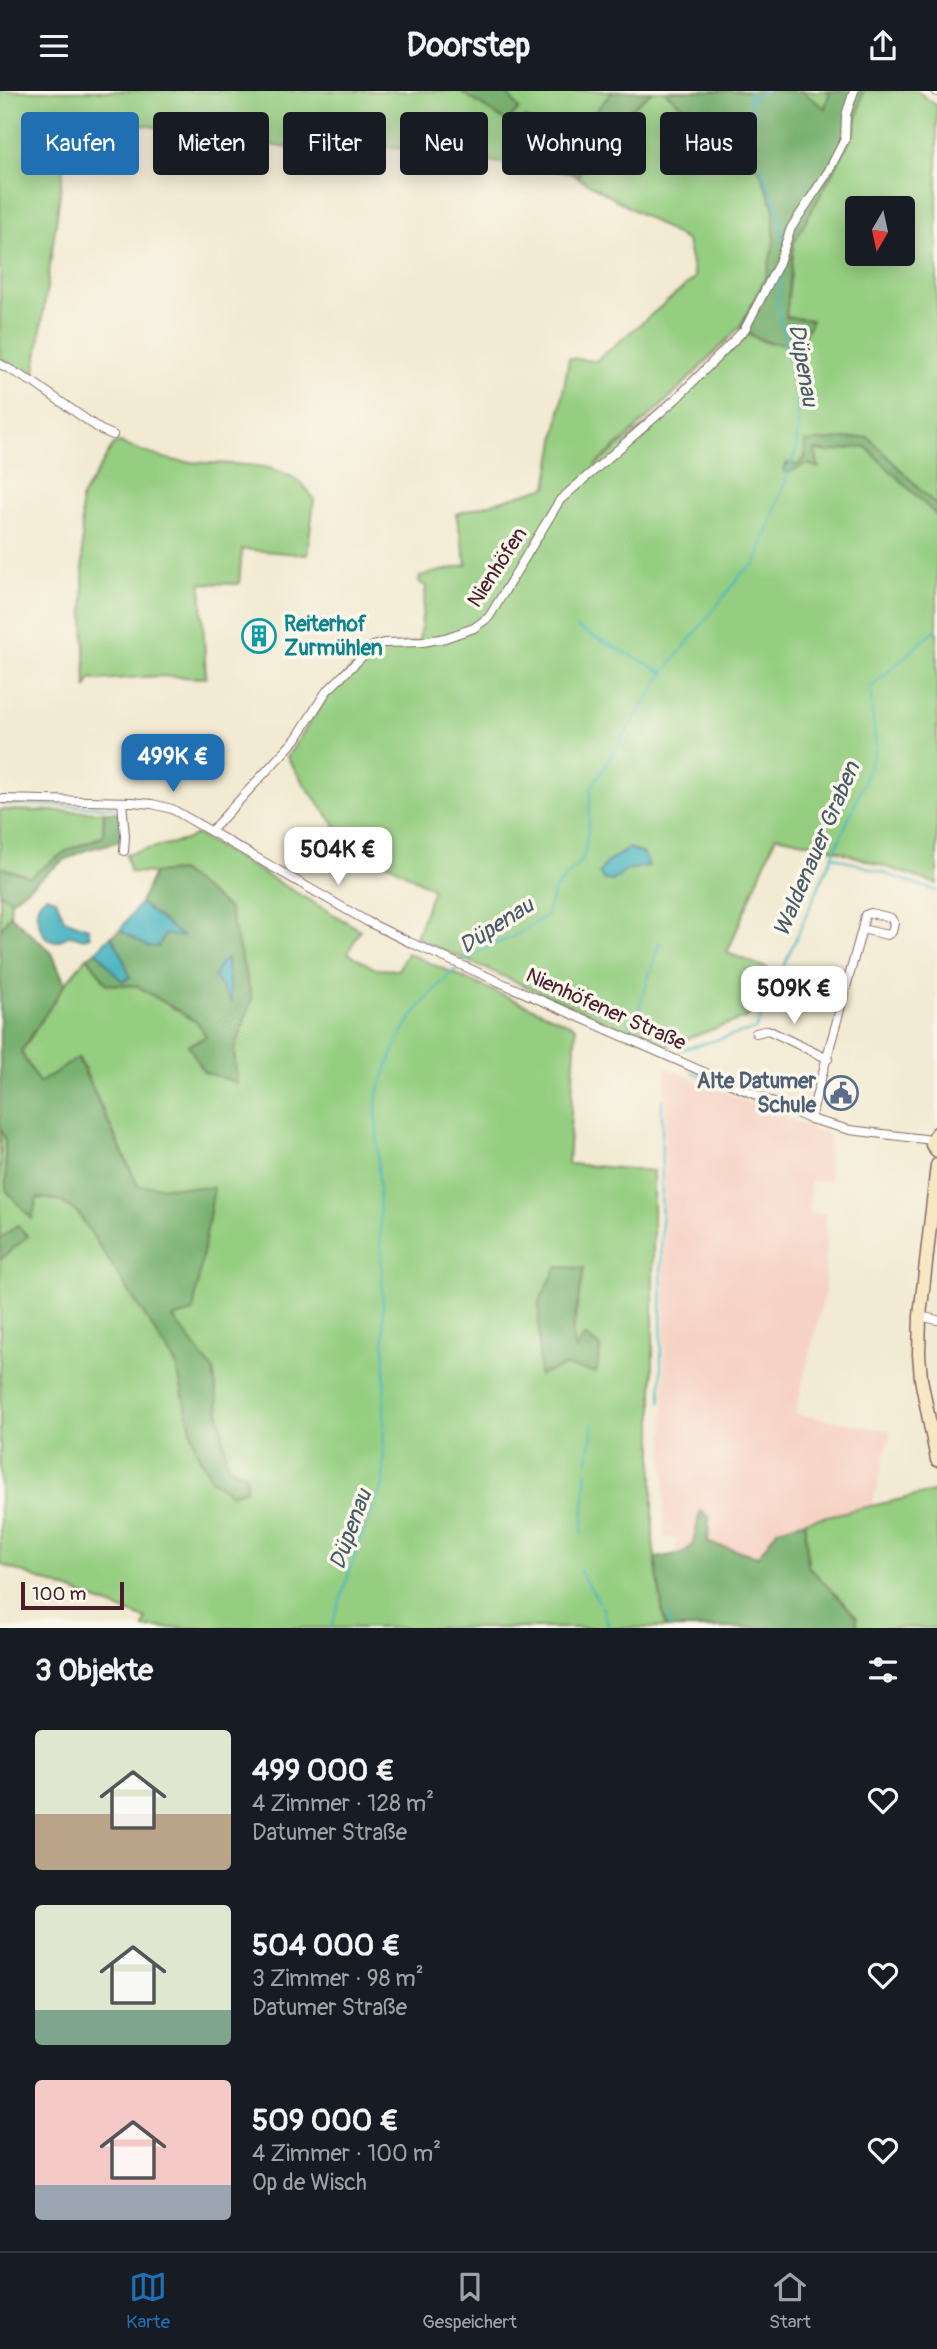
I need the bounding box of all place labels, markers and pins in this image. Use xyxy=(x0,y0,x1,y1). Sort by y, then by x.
place label: Reiterhof Zurmühlen xyxy=(284,611,383,662)
building icon: Reiterhof Zurmühlen xyxy=(240,617,278,655)
pin: 499K € xyxy=(116,735,230,794)
pin: 504K € xyxy=(281,827,395,887)
pin: 509K € xyxy=(737,967,851,1026)
place label: Alte Datumer Schule xyxy=(697,1068,817,1119)
public building icon: Alte Datumer Schule xyxy=(822,1074,860,1112)

